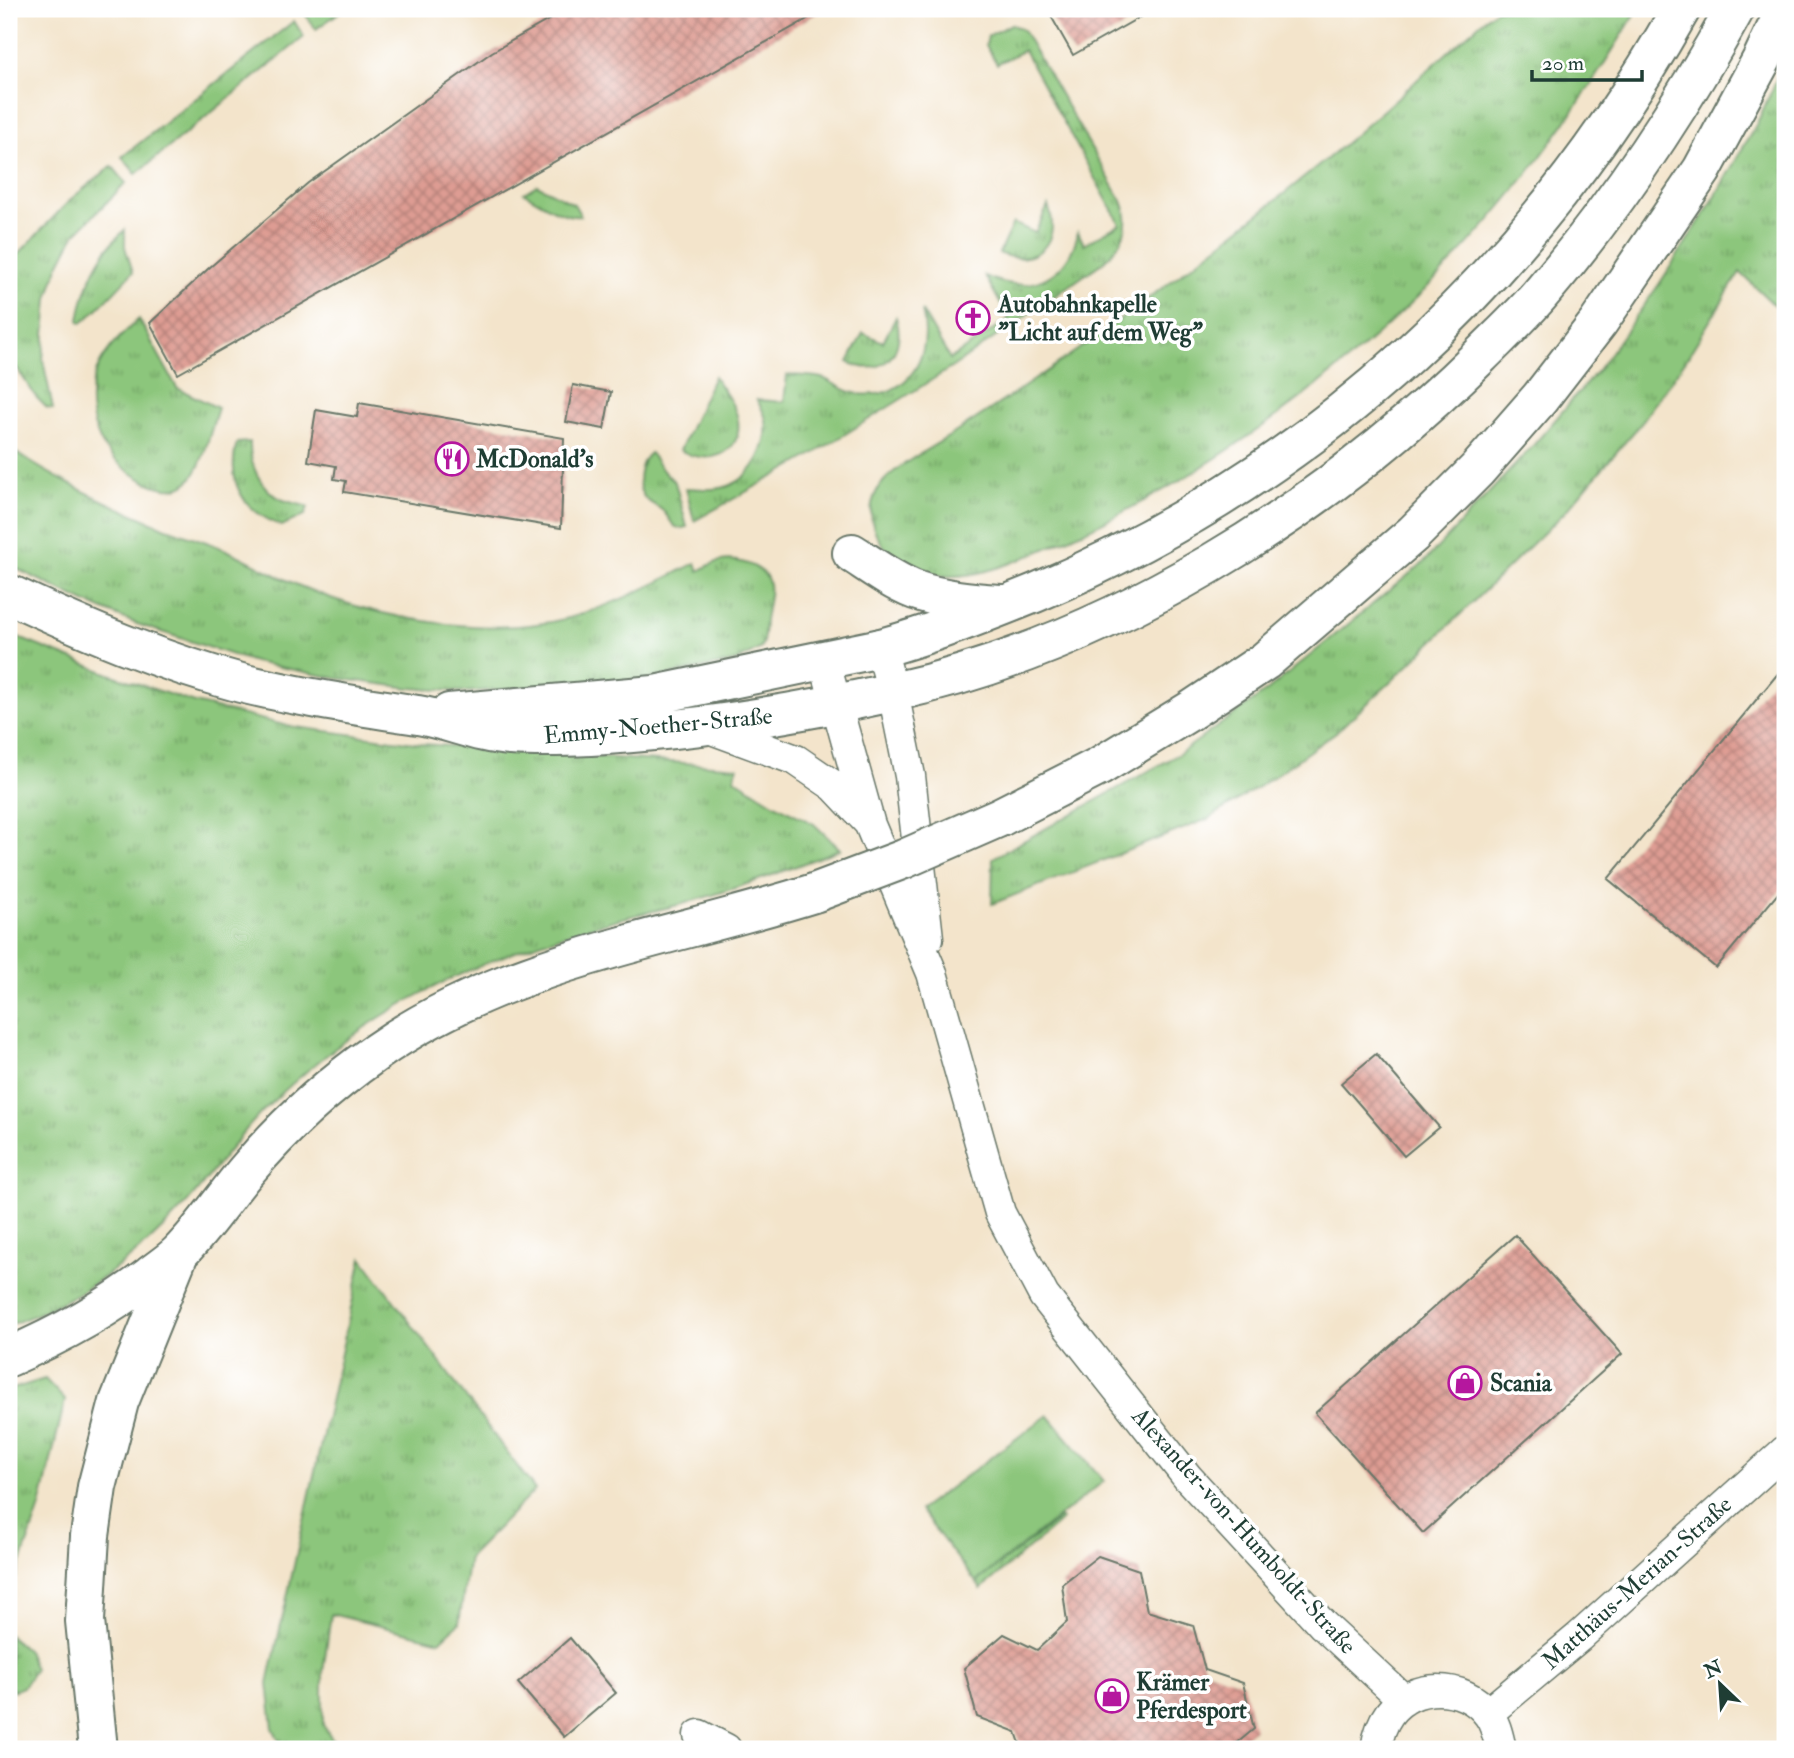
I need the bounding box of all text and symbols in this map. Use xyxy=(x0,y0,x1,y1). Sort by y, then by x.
scale bar xyxy=(1532,38,1642,82)
text: 20 m xyxy=(1542,50,1584,77)
place label: Autobahnkapelle "Licht auf dem Weg" xyxy=(997,289,1203,348)
church icon: Autobahnkapelle "Licht auf dem Weg" xyxy=(954,299,992,337)
restaurant icon: McDonald's xyxy=(433,440,471,478)
place label: McDonald's xyxy=(475,444,594,475)
street label: Emmy-Noether-Straße xyxy=(542,701,774,751)
shop icon: Scania xyxy=(1446,1364,1484,1402)
place label: Scania xyxy=(1490,1368,1553,1399)
street label: Alexander-von-Humboldt-Straße xyxy=(1124,1400,1363,1661)
street label: Matthäus-Merian-Straße xyxy=(1536,1489,1738,1677)
north arrow xyxy=(1686,1650,1756,1720)
text: N xyxy=(1700,1655,1727,1684)
place label: Krämer Pferdesport xyxy=(1136,1667,1247,1726)
shop icon: Krämer Pferdesport xyxy=(1093,1677,1131,1715)

